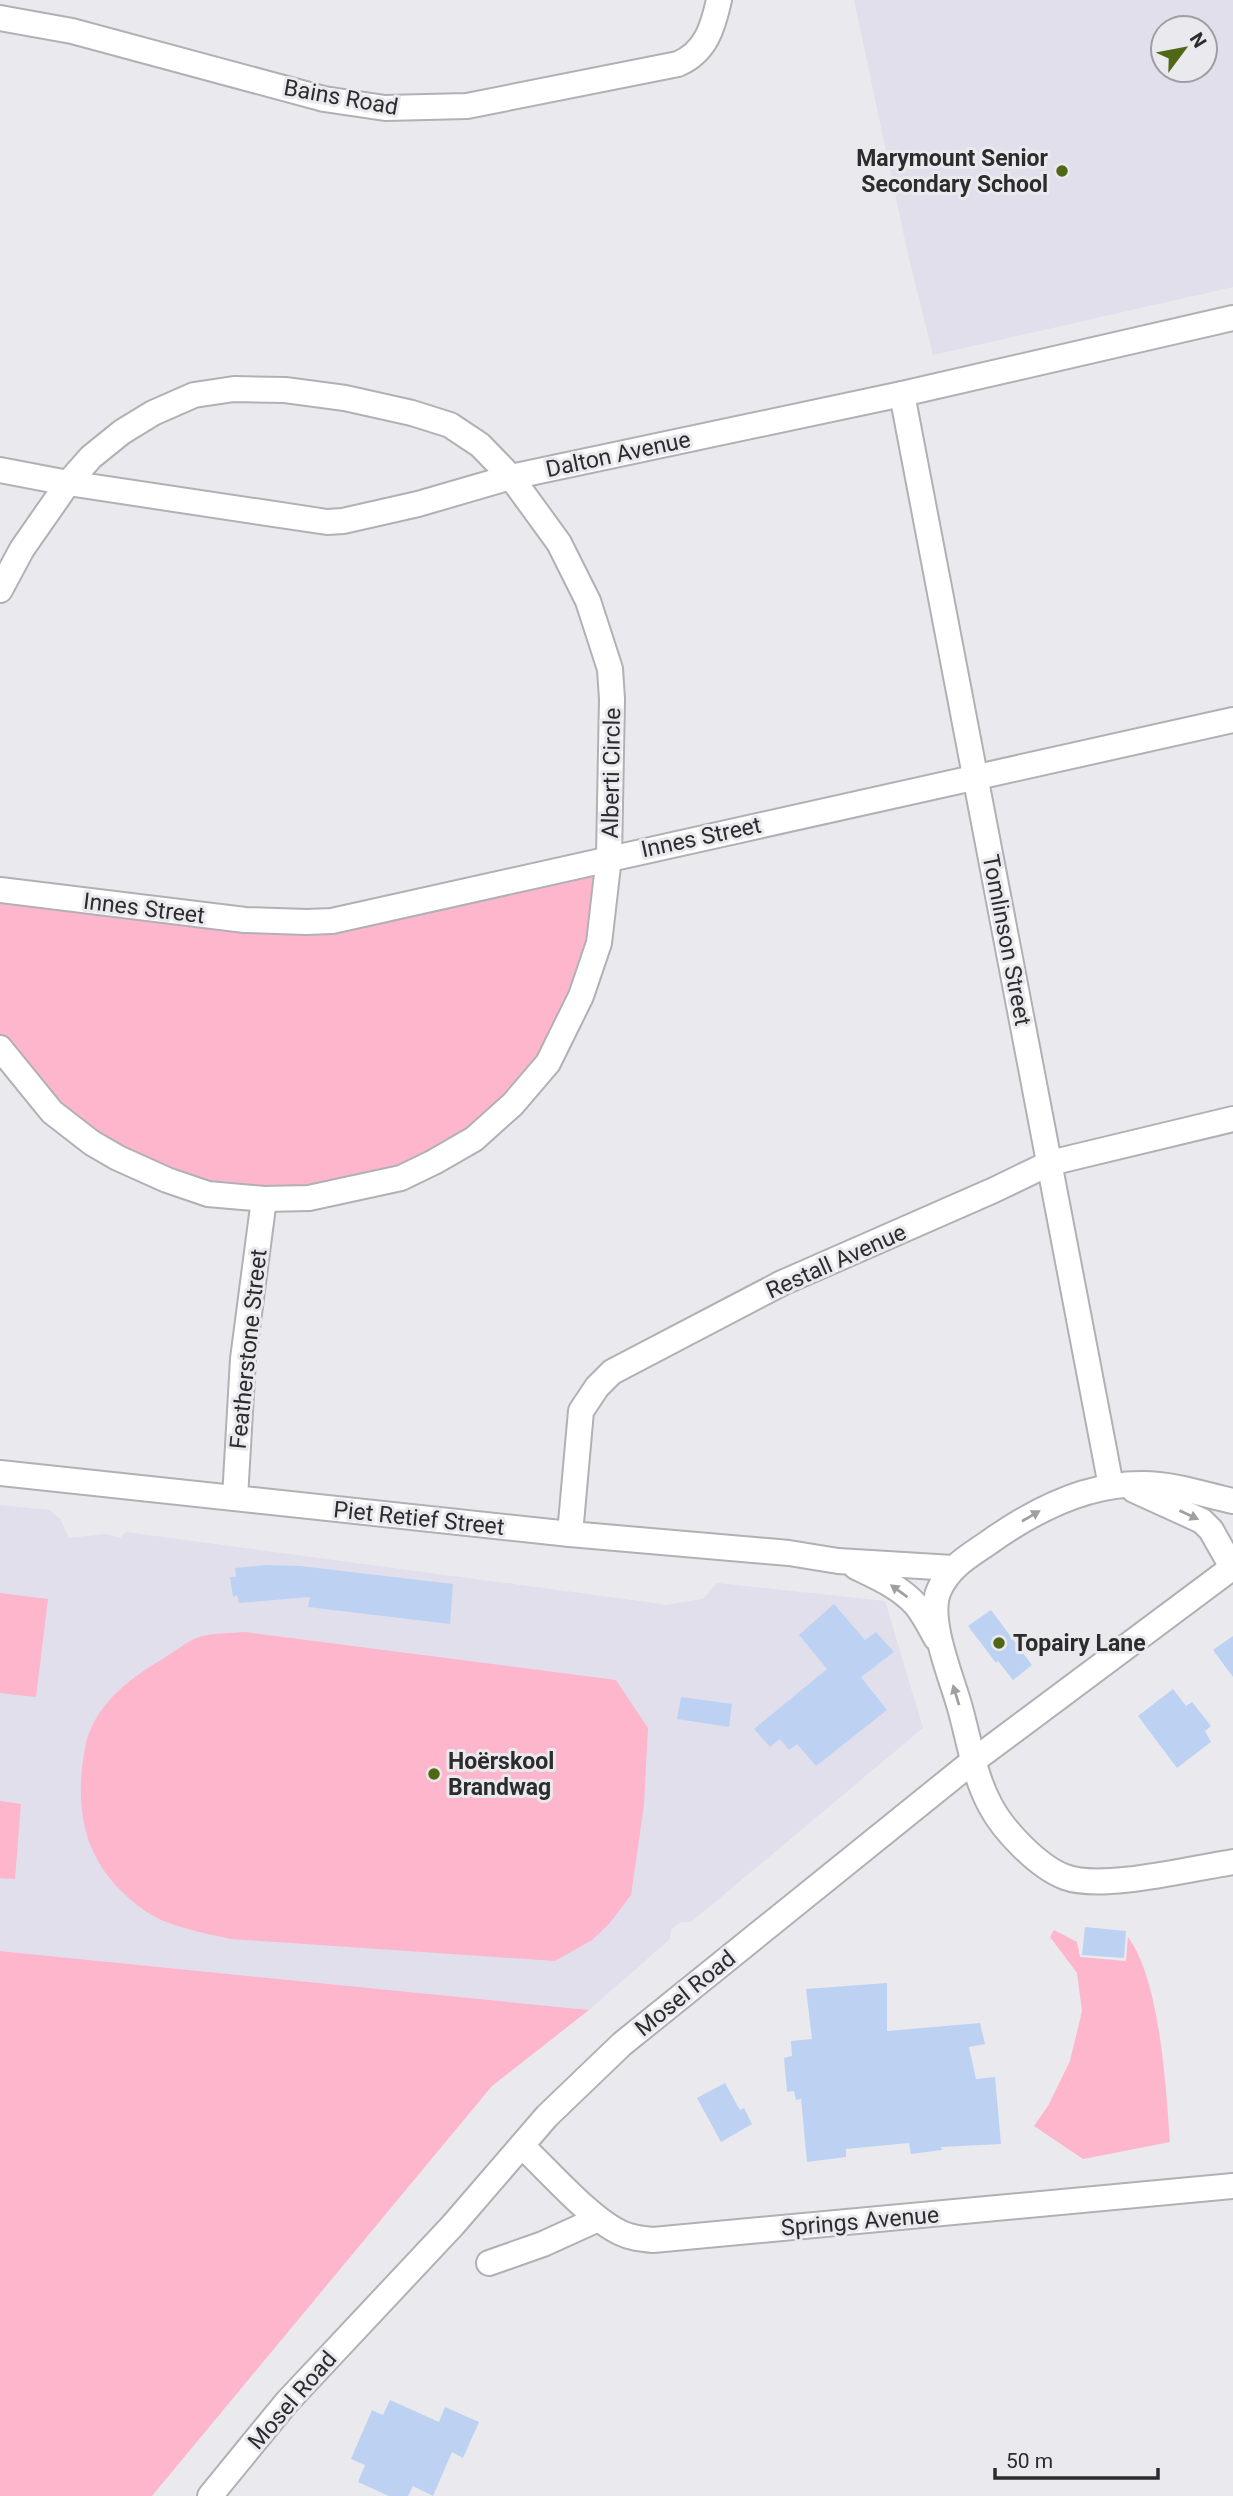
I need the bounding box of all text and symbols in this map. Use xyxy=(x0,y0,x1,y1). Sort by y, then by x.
north arrow xyxy=(1149,14,1219,84)
text: N xyxy=(1185,28,1211,52)
street label: Bains Road xyxy=(282,74,400,121)
place label: Marymount Senior Secondary School xyxy=(856,145,1049,198)
marker: Marymount Senior Secondary School xyxy=(1054,163,1070,179)
street label: Dalton Avenue xyxy=(543,426,693,483)
street label: Alberti Circle xyxy=(597,707,626,839)
street label: Innes Street xyxy=(639,812,764,863)
street label: Tomlinson Street xyxy=(977,852,1036,1028)
street label: Innes Street xyxy=(82,888,206,929)
street label: Restall Avenue xyxy=(762,1219,910,1304)
street label: Featherstone Street xyxy=(225,1248,272,1450)
street label: Piet Retief Street xyxy=(332,1496,506,1541)
one-way arrow xyxy=(1179,1509,1199,1521)
one-way arrow xyxy=(1021,1510,1040,1522)
one-way arrow xyxy=(890,1585,908,1599)
place label: Topairy Lane xyxy=(1013,1630,1146,1657)
marker: Topairy Lane xyxy=(991,1635,1007,1651)
one-way arrow xyxy=(950,1684,961,1705)
place label: Hoërskool Brandwag xyxy=(448,1748,554,1801)
marker: Hoërskool Brandwag xyxy=(426,1766,442,1782)
street label: Mosel Road xyxy=(630,1945,741,2042)
street label: Springs Avenue xyxy=(780,2201,940,2242)
street label: Mosel Road xyxy=(242,2346,342,2455)
scale bar xyxy=(995,2436,1158,2480)
text: 50 m xyxy=(1006,2449,1053,2473)

